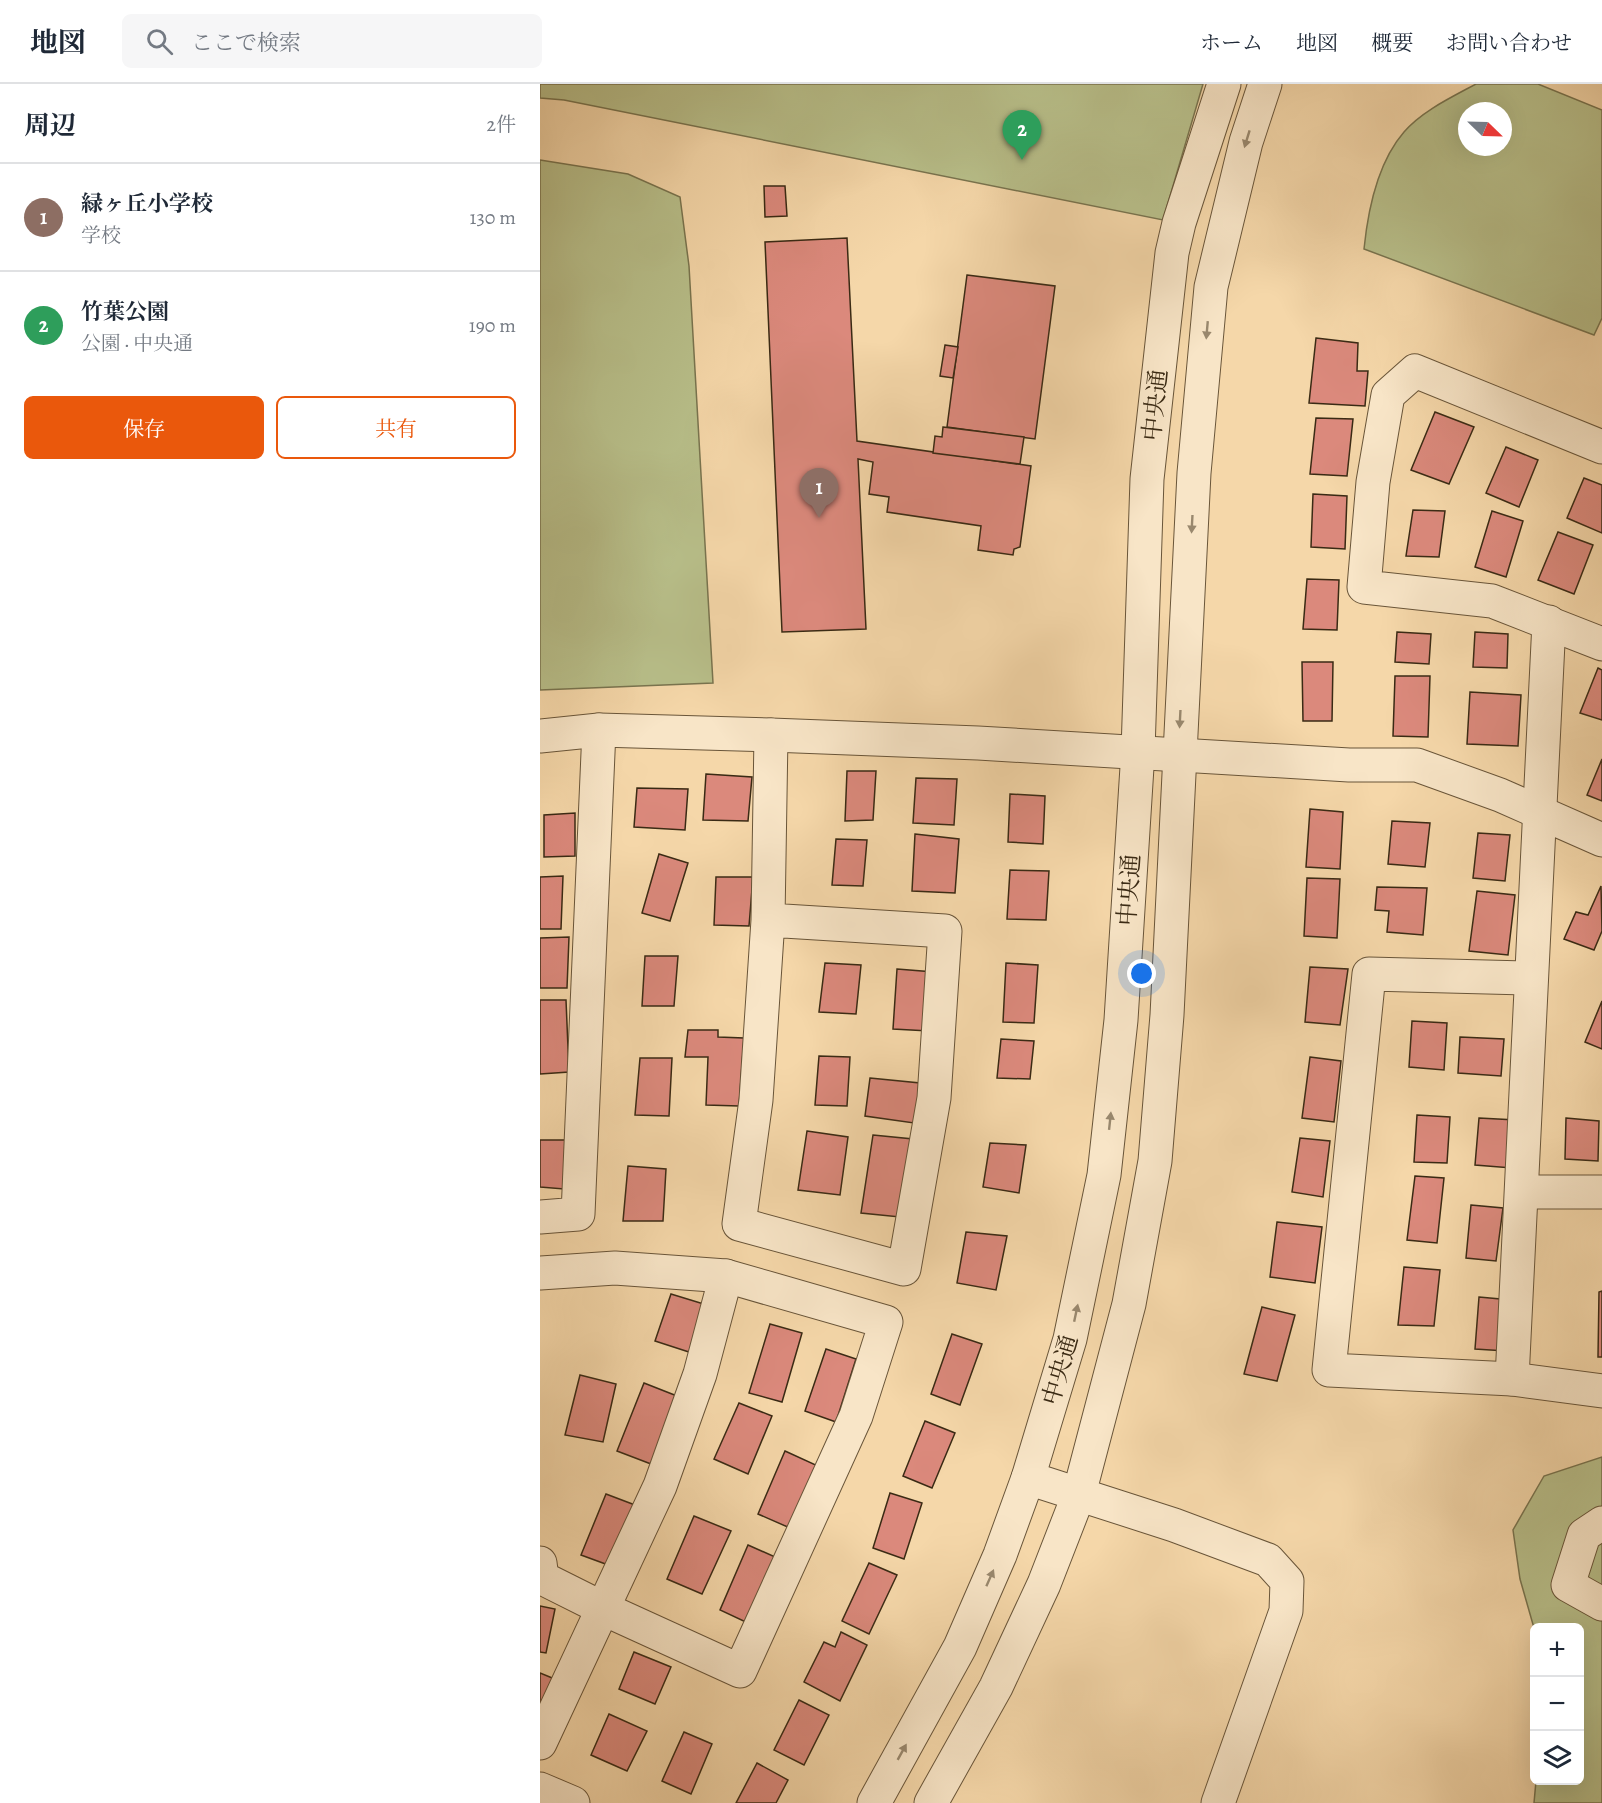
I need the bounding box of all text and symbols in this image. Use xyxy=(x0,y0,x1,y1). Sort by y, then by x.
search box xyxy=(122,14,542,68)
text: 地図 xyxy=(30,24,86,62)
icon: search xyxy=(143,25,176,58)
text: ここで検索 xyxy=(191,28,301,58)
text: ホーム xyxy=(1200,29,1263,57)
text: 地図 xyxy=(1296,29,1338,57)
text: 概要 xyxy=(1371,29,1413,57)
text: お問い合わせ xyxy=(1446,29,1572,57)
north arrow xyxy=(1458,102,1512,156)
text: 周辺 xyxy=(24,108,76,143)
pin: 2 xyxy=(1002,110,1042,160)
text: 2件 xyxy=(487,111,516,138)
one-way arrow xyxy=(1242,131,1251,149)
text: 緑ヶ丘小学校 xyxy=(81,189,213,219)
text: 1 xyxy=(40,204,47,231)
text: 130 m xyxy=(470,204,516,231)
text: 学校 xyxy=(81,222,121,249)
text: 竹葉公園 xyxy=(81,297,169,327)
text: 2 xyxy=(39,312,48,339)
text: 190 m xyxy=(469,312,516,339)
one-way arrow xyxy=(1202,320,1212,339)
text: 公園 · 中央通 xyxy=(81,330,193,357)
street label: 中央通 xyxy=(1135,368,1175,442)
button: 保存 xyxy=(24,396,264,459)
button: 共有 xyxy=(276,396,516,459)
pin: 1 xyxy=(800,468,838,518)
one-way arrow xyxy=(1187,515,1196,534)
one-way arrow xyxy=(1176,709,1185,728)
street label: 中央通 xyxy=(1111,853,1147,927)
your location xyxy=(1127,959,1156,988)
one-way arrow xyxy=(1105,1111,1115,1130)
one-way arrow xyxy=(1072,1303,1081,1322)
street label: 中央通 xyxy=(1035,1331,1085,1409)
one-way arrow xyxy=(985,1568,995,1586)
map controls xyxy=(1530,1623,1584,1785)
button: + xyxy=(1530,1623,1584,1677)
button: − xyxy=(1530,1677,1584,1731)
button: layers xyxy=(1530,1731,1584,1785)
one-way arrow xyxy=(897,1743,907,1760)

